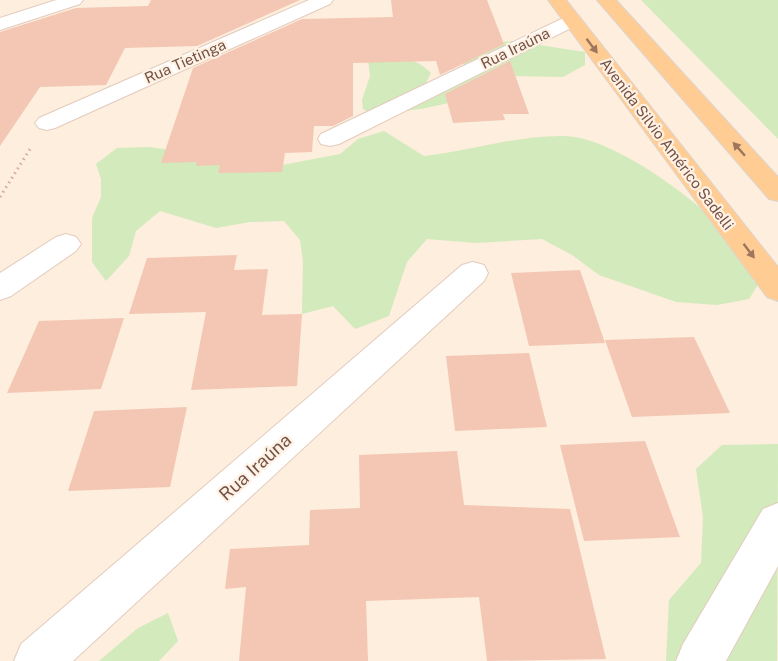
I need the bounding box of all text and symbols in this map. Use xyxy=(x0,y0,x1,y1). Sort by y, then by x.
street label: Rua Iraúna xyxy=(478,24,552,72)
street label: Rua Tietinga xyxy=(142,36,228,86)
one-way arrow xyxy=(586,39,598,54)
street label: Avenida Silvio Américo Sadelli xyxy=(597,55,737,233)
one-way arrow xyxy=(732,142,746,157)
one-way arrow xyxy=(743,244,755,259)
street label: Rua Iraúna xyxy=(215,429,295,505)

